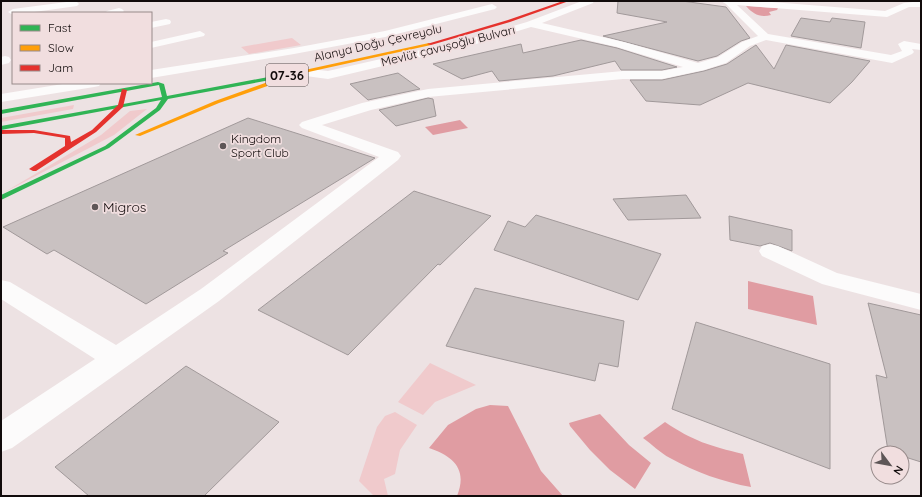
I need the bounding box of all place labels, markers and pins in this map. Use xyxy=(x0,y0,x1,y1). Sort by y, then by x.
place label: Kingdom Sport Club xyxy=(231,131,289,160)
marker: Kingdom Sport Club xyxy=(218,141,228,151)
place label: Migros xyxy=(103,198,146,216)
marker: Migros xyxy=(90,202,100,212)

